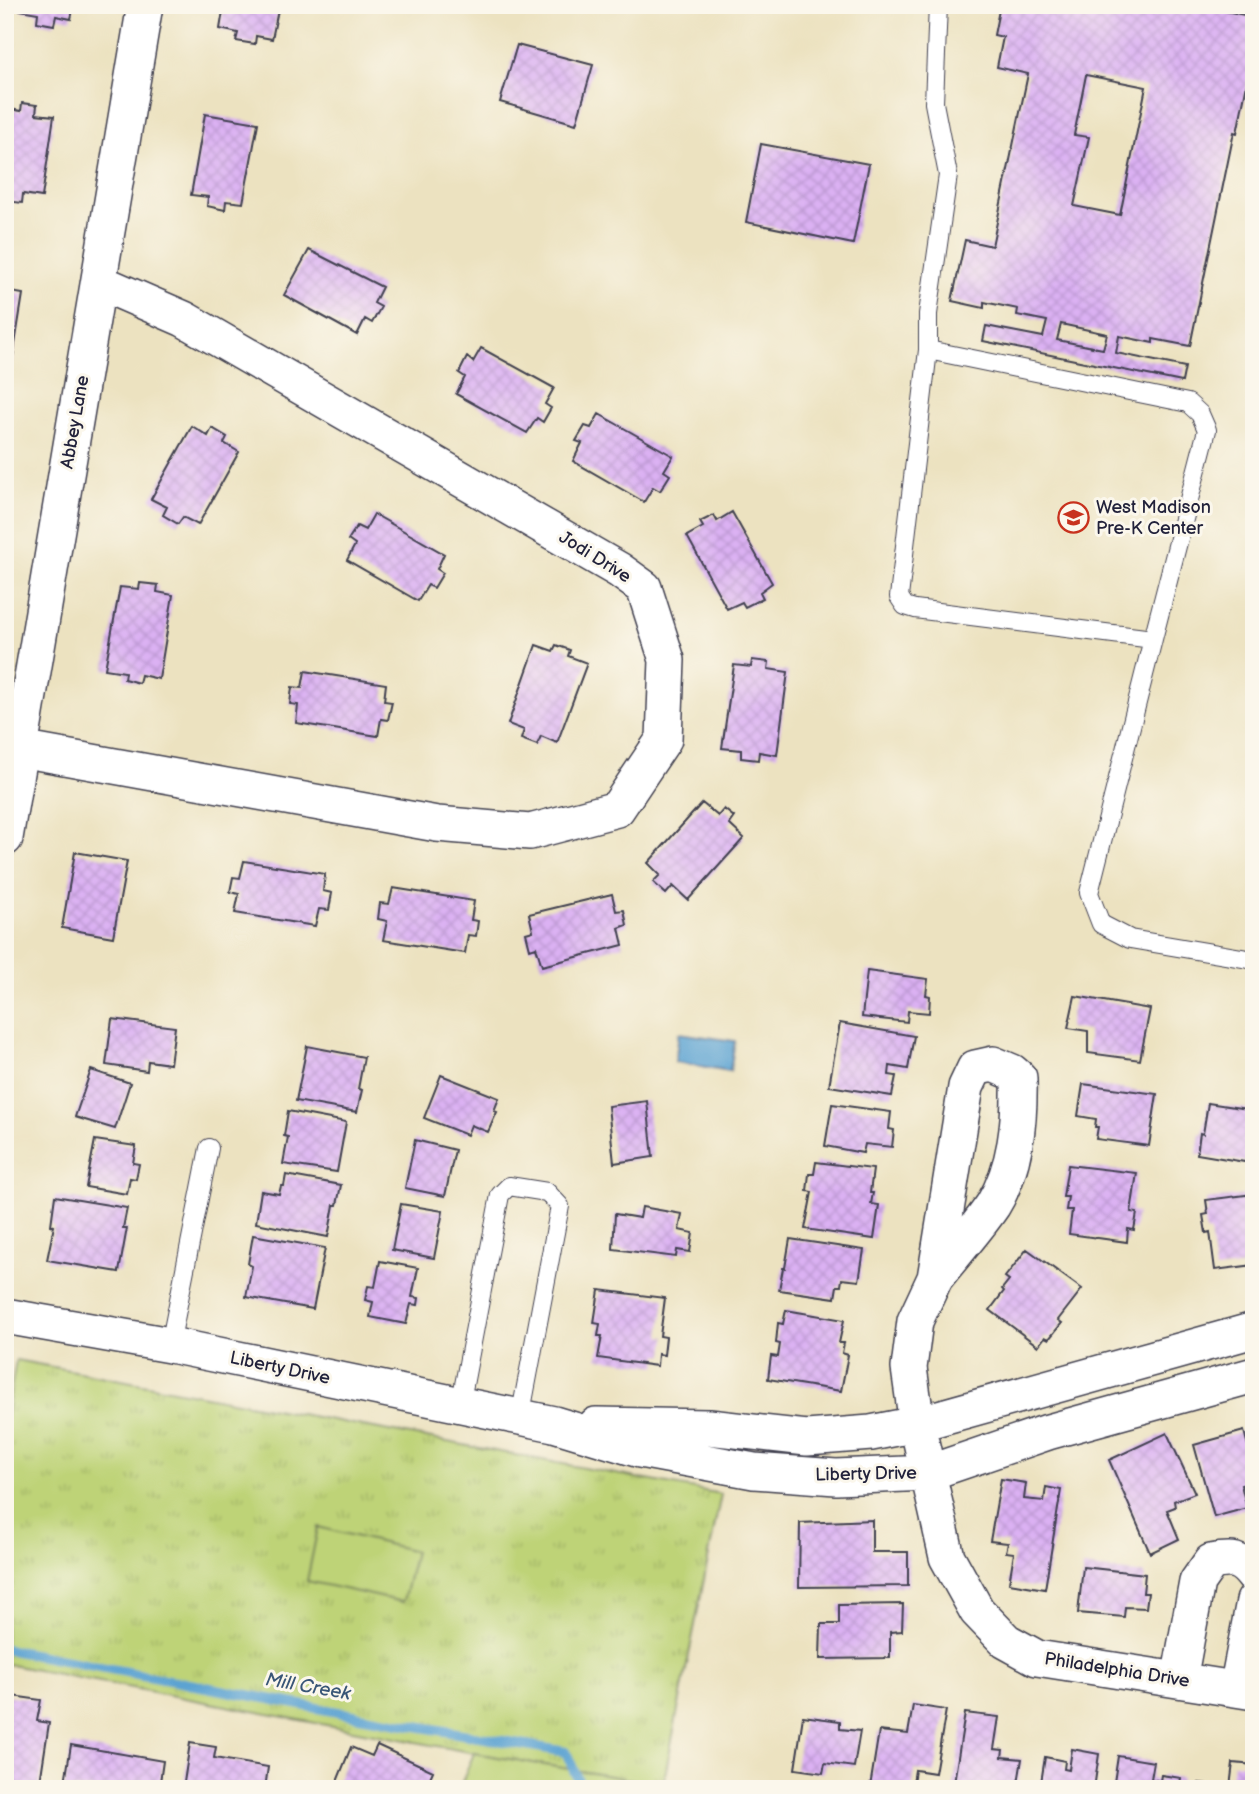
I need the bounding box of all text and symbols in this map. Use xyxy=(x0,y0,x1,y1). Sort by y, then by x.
street label: Abbey Lane xyxy=(56,373,94,470)
place label: West Madison Pre-K Center xyxy=(1096,497,1211,539)
school or university icon: West Madison Pre-K Center xyxy=(1056,500,1090,534)
street label: Jodi Drive xyxy=(555,527,635,588)
street label: Liberty Drive xyxy=(228,1347,332,1389)
street label: Liberty Drive xyxy=(815,1463,917,1485)
street label: Philadelphia Drive xyxy=(1043,1648,1191,1692)
water label: Mill Creek xyxy=(264,1668,353,1706)

